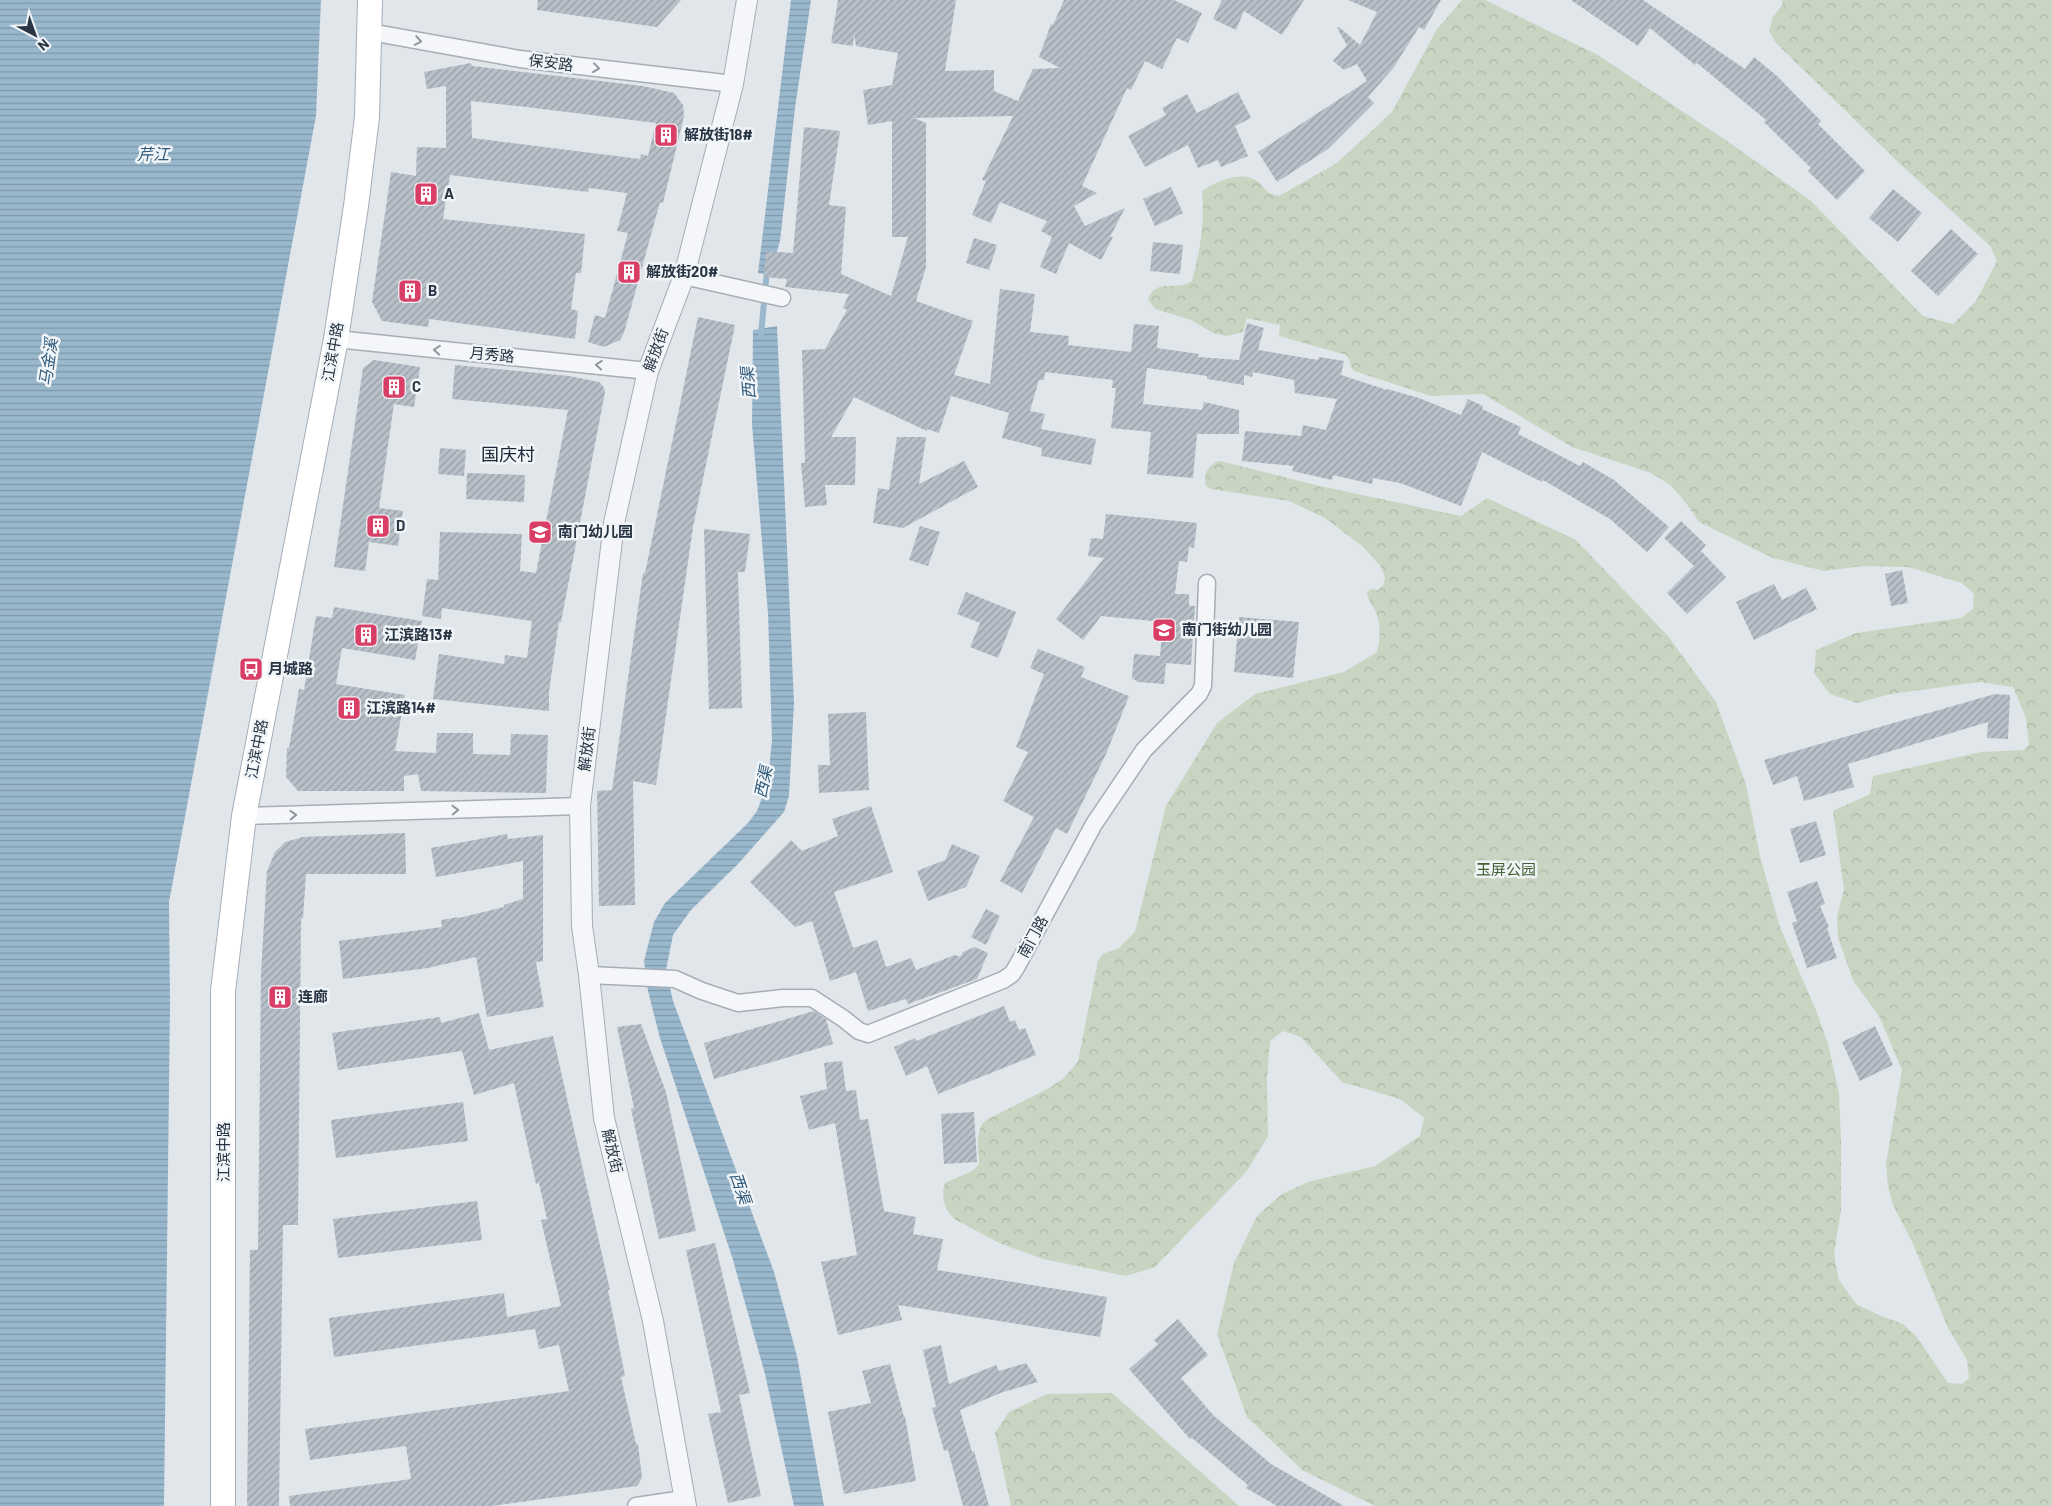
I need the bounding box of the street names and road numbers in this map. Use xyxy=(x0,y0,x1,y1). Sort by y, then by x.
street label: 保安路 xyxy=(528,50,575,74)
street label: 江滨中路 xyxy=(318,321,346,383)
street label: 解放街 xyxy=(639,325,671,374)
street label: 月秀路 xyxy=(469,343,515,365)
street label: 江滨中路 xyxy=(241,718,271,780)
street label: 解放街 xyxy=(574,725,598,772)
street label: 南门路 xyxy=(1013,912,1051,961)
street label: 江滨中路 xyxy=(214,1122,232,1182)
street label: 解放街 xyxy=(599,1127,627,1175)

